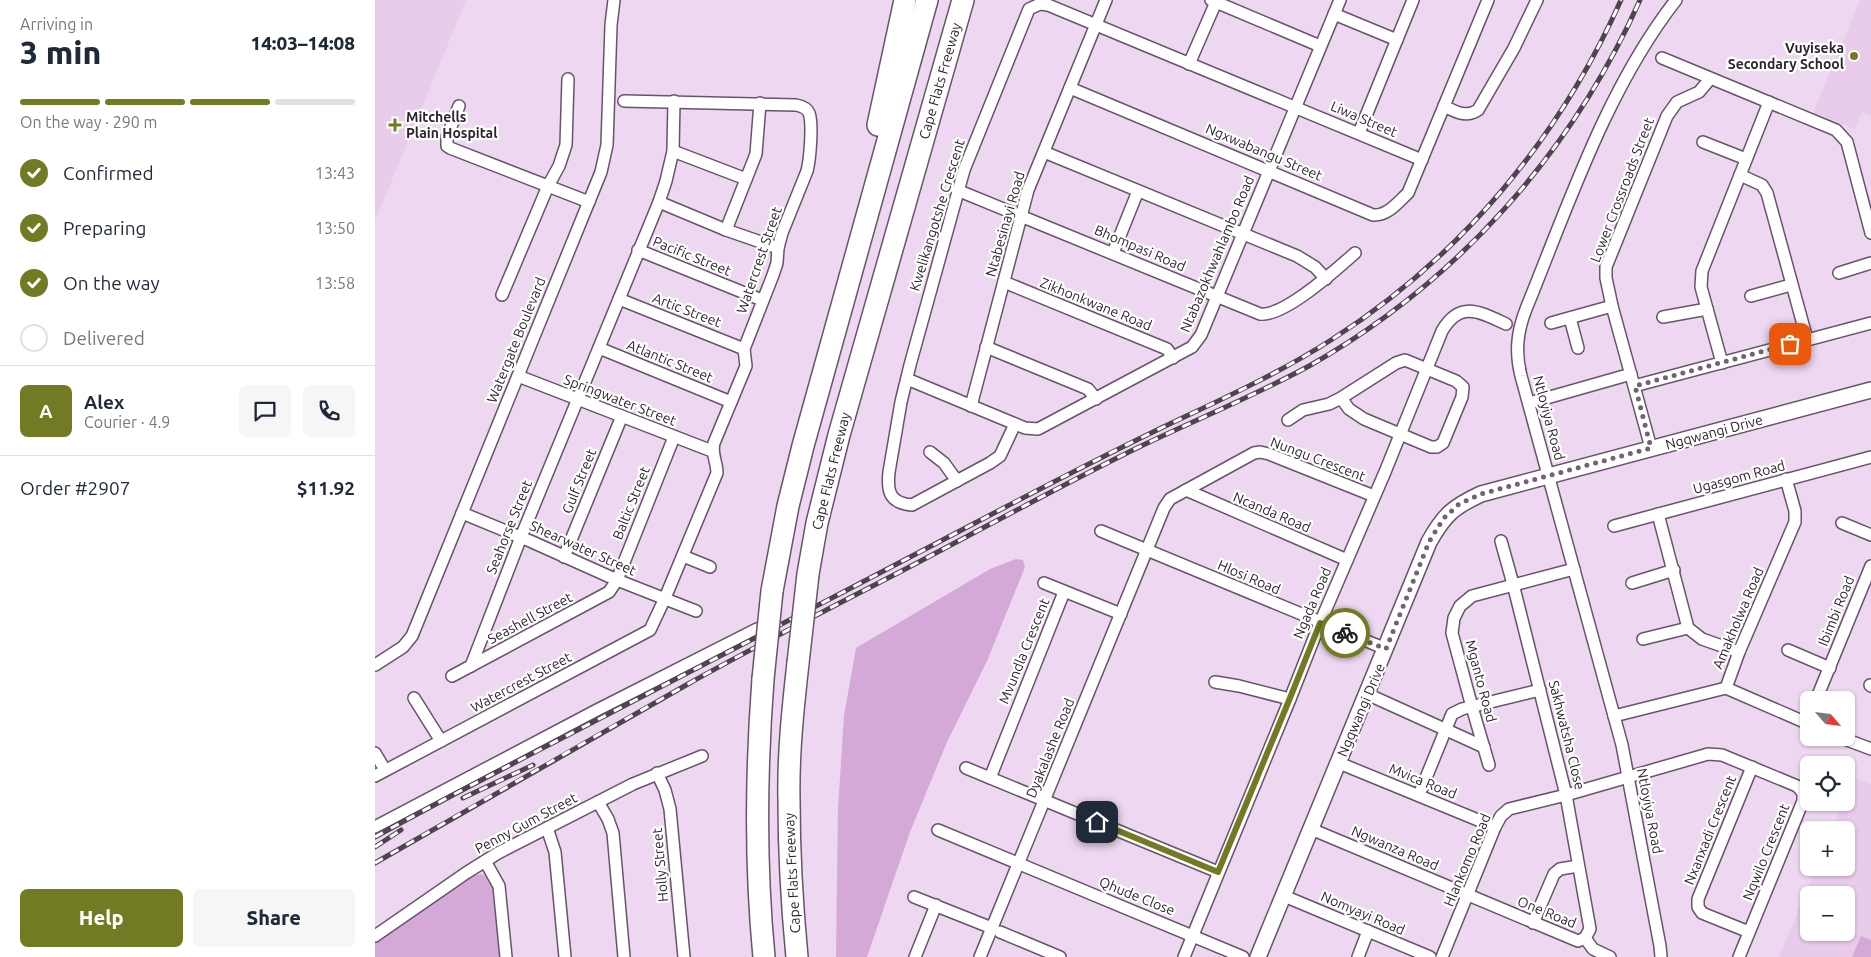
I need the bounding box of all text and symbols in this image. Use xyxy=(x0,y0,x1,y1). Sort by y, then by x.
text: Arriving in xyxy=(20,15,93,33)
street label: Cape Flats Freeway xyxy=(916,21,964,141)
text: 14:03–14:08 xyxy=(250,32,355,54)
text: 3 min xyxy=(20,34,101,70)
place label: Vuyiseka Secondary School xyxy=(1728,40,1844,72)
marker: Vuyiseka Secondary School xyxy=(1848,50,1860,62)
street label: Liwa Street xyxy=(1328,98,1400,140)
place label: Mitchells Plain Hospital xyxy=(406,109,497,141)
text: On the way · 290 m xyxy=(20,113,157,131)
street label: Lower Crossroads Street xyxy=(1587,115,1657,265)
marker: Mitchells Plain Hospital xyxy=(388,118,402,132)
street label: Ngxwabangu Street xyxy=(1203,120,1325,184)
street label: Kwelikangotshe Crescent xyxy=(906,137,968,293)
icon: check xyxy=(20,159,48,187)
text: Confirmed xyxy=(63,162,154,184)
text: 13:43 xyxy=(315,164,355,182)
street label: Ntabesinayi Road xyxy=(982,169,1028,279)
street label: Ntabazokhwahlambo Road xyxy=(1177,173,1257,335)
street label: Watercrest Street xyxy=(733,204,785,315)
icon: check xyxy=(20,214,48,242)
text: Preparing xyxy=(63,217,147,239)
text: 13:50 xyxy=(315,219,355,237)
street label: Bhompasi Road xyxy=(1092,222,1188,274)
street label: Pacific Street xyxy=(651,233,734,279)
icon: check xyxy=(20,269,48,297)
text: On the way xyxy=(63,272,160,294)
text: 13:58 xyxy=(315,274,355,292)
street label: Zikhonkwane Road xyxy=(1038,274,1154,334)
street label: Watergate Boulevard xyxy=(483,275,549,405)
street label: Artic Street xyxy=(650,290,724,331)
pin xyxy=(1769,323,1811,365)
text: Delivered xyxy=(63,327,145,349)
icon: bag xyxy=(1776,330,1804,358)
street label: Atlantic Street xyxy=(625,336,716,386)
street label: Springwater Street xyxy=(562,371,679,429)
street label: Ntloyiya Road xyxy=(1530,374,1568,462)
button: chat xyxy=(239,385,291,437)
button: phone xyxy=(303,385,355,437)
text: Alex xyxy=(84,391,124,413)
text: A xyxy=(39,400,53,422)
street label: Cape Flats Freeway xyxy=(809,410,853,531)
street label: Ngqwangi Drive xyxy=(1664,411,1764,453)
text: Courier · 4.9 xyxy=(84,413,170,431)
street label: Nungu Crescent xyxy=(1268,434,1368,485)
street label: Gulf Street xyxy=(559,446,599,516)
street label: Ugasgom Road xyxy=(1691,457,1787,497)
street label: Baltic Street xyxy=(609,464,653,542)
text: Order #2907 xyxy=(20,477,130,499)
text: $11.92 xyxy=(297,477,355,499)
street label: Seahorse Street xyxy=(483,477,535,576)
street label: Ncanda Road xyxy=(1231,489,1313,535)
street label: Shearwater Street xyxy=(527,517,639,579)
street label: Hlosi Road xyxy=(1215,557,1283,597)
street label: Ngada Road xyxy=(1290,565,1334,641)
street label: Amakholwa Road xyxy=(1709,565,1767,671)
street label: Ibimbi Road xyxy=(1815,574,1857,648)
street label: Seashell Street xyxy=(485,589,576,647)
street label: Mvundla Crescent xyxy=(995,595,1053,706)
courier xyxy=(1320,608,1370,658)
icon: bike xyxy=(1331,619,1359,647)
street label: Mganto Road xyxy=(1462,638,1500,724)
street label: Watercrest Street xyxy=(468,648,575,715)
street label: Ngqwangi Drive xyxy=(1334,661,1388,759)
street label: Sakhwatsha Close xyxy=(1546,679,1588,791)
north arrow xyxy=(1800,691,1855,746)
map controls xyxy=(1800,691,1855,941)
street label: Dyakalashe Road xyxy=(1023,696,1077,800)
button: locate xyxy=(1800,756,1855,811)
street label: Mvica Road xyxy=(1387,760,1459,802)
street label: Ntloyiya Road xyxy=(1634,767,1666,855)
street label: Nxanxadi Crescent xyxy=(1681,772,1739,887)
street label: Penny Gum Street xyxy=(472,789,580,857)
pin xyxy=(1076,801,1118,843)
street label: Nqwilo Crescent xyxy=(1739,801,1793,903)
icon: home xyxy=(1083,808,1111,836)
street label: Hlankomo Road xyxy=(1440,811,1494,909)
street label: Cape Flats Freeway xyxy=(781,812,803,934)
button: + xyxy=(1800,821,1855,876)
street label: Ngwanza Road xyxy=(1349,822,1441,874)
street label: Holly Street xyxy=(649,827,671,903)
street label: Qhude Close xyxy=(1097,874,1177,918)
button: − xyxy=(1800,886,1855,941)
street label: Nomyayi Road xyxy=(1319,888,1407,938)
button: Help xyxy=(20,889,183,947)
button: Share xyxy=(193,889,355,947)
street label: One Road xyxy=(1515,893,1579,931)

